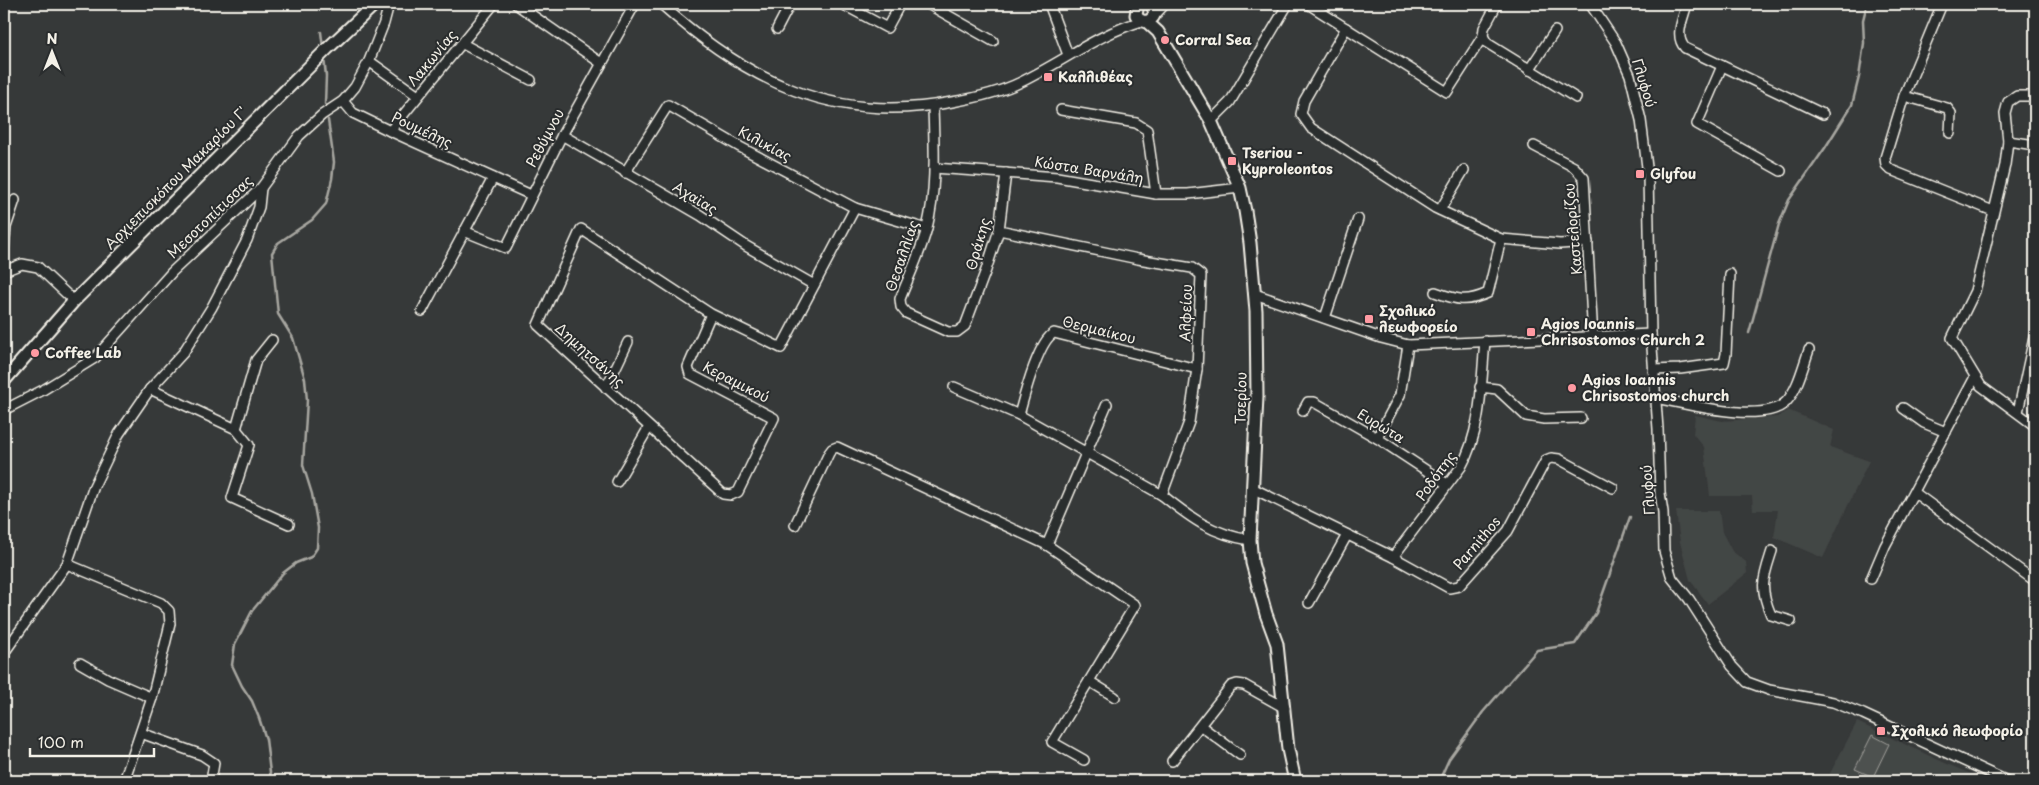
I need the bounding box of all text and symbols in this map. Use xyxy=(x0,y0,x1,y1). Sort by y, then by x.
street label: Λακωνίας xyxy=(402,25,462,91)
north arrow xyxy=(28,28,78,78)
text: N xyxy=(46,28,58,49)
place label: Corral Sea xyxy=(1175,29,1252,50)
marker: Corral Sea xyxy=(1159,34,1171,46)
street label: Γλυφού xyxy=(1627,56,1662,110)
place label: Καλλιθέας xyxy=(1058,66,1133,87)
marker: Καλλιθέας xyxy=(1042,71,1054,83)
street label: Αρχιεπισκόπου Μακαρίου Γ' xyxy=(99,101,252,254)
street label: Ρεθύμνου xyxy=(520,105,569,171)
street label: Ρουμέλης xyxy=(388,106,456,153)
street label: Κιλικίας xyxy=(735,121,796,166)
place label: Tseriou - Kyproleontos xyxy=(1242,142,1333,179)
street label: Κώστα Βαρνάλη xyxy=(1033,151,1145,189)
marker: Tseriou - Kyproleontos xyxy=(1226,155,1238,167)
place label: Glyfou xyxy=(1650,163,1696,184)
marker: Glyfou xyxy=(1634,168,1646,180)
street label: Μεσοτοπίτισσας xyxy=(162,170,257,263)
street label: Αχαϊας xyxy=(669,176,722,219)
street label: Καστελορίζου xyxy=(1558,182,1587,276)
street label: Θράκης xyxy=(960,215,995,273)
street label: Θεσαλλίας xyxy=(879,217,924,294)
street label: Αλφείου xyxy=(1174,284,1197,342)
place label: Σχολικό λεωφορείο xyxy=(1379,300,1458,337)
street label: Θερμαίκου xyxy=(1060,310,1138,349)
marker: Σχολικό λεωφορείο xyxy=(1363,313,1375,325)
place label: Agios Ioannis Chrisostomos Church 2 xyxy=(1541,313,1705,350)
street label: Δημητσάνης xyxy=(551,318,630,392)
marker: Agios Ioannis Chrisostomos Church 2 xyxy=(1525,326,1537,338)
place label: Coffee Lab xyxy=(45,342,121,363)
marker: Coffee Lab xyxy=(29,347,41,359)
street label: Κεραμικού xyxy=(699,356,773,407)
place label: Agios Ioannis Chrisostomos church xyxy=(1582,369,1729,406)
street label: Τσερίου xyxy=(1230,372,1251,424)
marker: Agios Ioannis Chrisostomos church xyxy=(1566,382,1578,394)
street label: Ευρώτα xyxy=(1354,403,1409,448)
street label: Ροδόπης xyxy=(1410,446,1461,505)
street label: Γλυφού xyxy=(1635,464,1660,516)
street label: Parnithos xyxy=(1448,512,1505,574)
place label: Σχολικό λεωφορίο xyxy=(1891,720,2023,741)
scale bar xyxy=(30,725,154,757)
marker: Σχολικό λεωφορίο xyxy=(1875,725,1887,737)
text: 100 m xyxy=(38,730,84,753)

